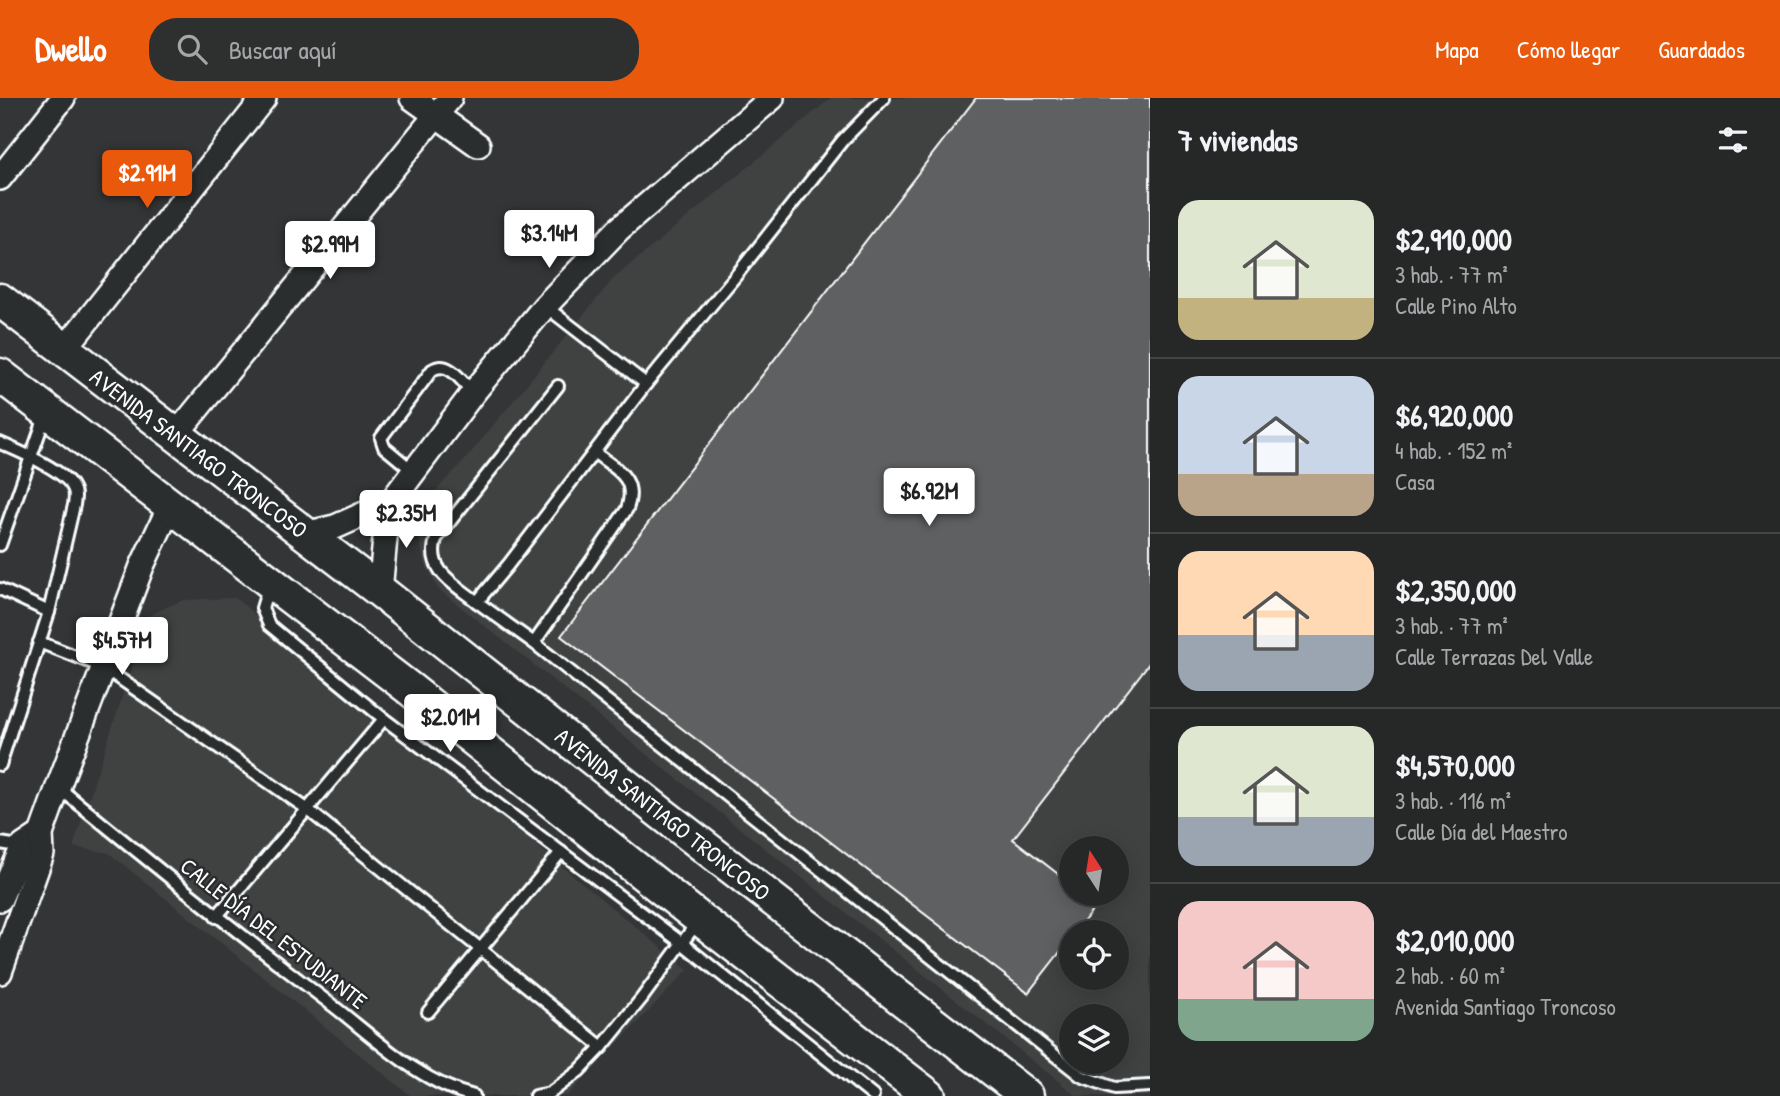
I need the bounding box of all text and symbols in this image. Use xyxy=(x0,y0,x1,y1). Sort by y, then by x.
search box xyxy=(149,18,639,81)
text: Dwello xyxy=(35,27,107,71)
icon: search xyxy=(173,30,211,68)
text: Buscar aquí xyxy=(229,32,337,67)
text: Mapa xyxy=(1435,33,1479,65)
text: Cómo llegar xyxy=(1517,33,1620,65)
text: Guardados xyxy=(1658,33,1745,65)
text: 7 viviendas xyxy=(1178,120,1298,160)
icon: filters xyxy=(1714,121,1752,159)
pin: $2.91M xyxy=(90,150,204,210)
text: $2.91M xyxy=(118,157,176,188)
pin: $3.14M xyxy=(492,211,606,270)
text: $3.14M xyxy=(520,217,578,248)
text: $2,910,000 xyxy=(1395,219,1512,259)
pin: $2.99M xyxy=(273,222,387,281)
text: $2.99M xyxy=(301,228,359,259)
icon: home xyxy=(1234,228,1318,312)
text: 3 hab. · 77 m² xyxy=(1395,259,1508,290)
text: Calle Pino Alto xyxy=(1395,290,1517,321)
street label: AVENIDA SANTIAGO TRONCOSO xyxy=(84,361,314,545)
text: $6,920,000 xyxy=(1395,395,1513,435)
icon: home xyxy=(1234,404,1318,488)
text: 4 hab. · 152 m² xyxy=(1395,435,1512,466)
text: Casa xyxy=(1395,466,1435,497)
pin: $6.92M xyxy=(872,468,986,528)
text: $6.92M xyxy=(900,475,958,506)
pin: $2.35M xyxy=(349,490,463,550)
text: $2.35M xyxy=(375,497,437,528)
text: $2,350,000 xyxy=(1395,570,1516,610)
icon: home xyxy=(1234,579,1318,663)
text: 3 hab. · 77 m² xyxy=(1395,610,1508,641)
pin: $4.57M xyxy=(65,618,179,677)
text: $4.57M xyxy=(92,624,152,655)
text: Calle Terrazas Del Valle xyxy=(1395,641,1593,672)
pin: $2.01M xyxy=(393,694,507,754)
text: $2.01M xyxy=(420,701,480,732)
street label: AVENIDA SANTIAGO TRONCOSO xyxy=(549,720,777,908)
text: $4,570,000 xyxy=(1395,745,1515,785)
icon: home xyxy=(1234,754,1318,838)
text: 3 hab. · 116 m² xyxy=(1395,785,1511,816)
text: Calle Día del Maestro xyxy=(1395,816,1568,847)
north arrow xyxy=(1059,836,1129,906)
map controls xyxy=(1059,836,1129,1074)
street label: CALLE DÍA DEL ESTUDIANTE xyxy=(174,850,374,1016)
button: locate xyxy=(1059,920,1129,990)
text: $2,010,000 xyxy=(1395,920,1514,960)
icon: home xyxy=(1234,929,1318,1013)
text: 2 hab. · 60 m² xyxy=(1395,960,1505,991)
text: Avenida Santiago Troncoso xyxy=(1395,991,1616,1022)
button: layers xyxy=(1059,1004,1129,1074)

